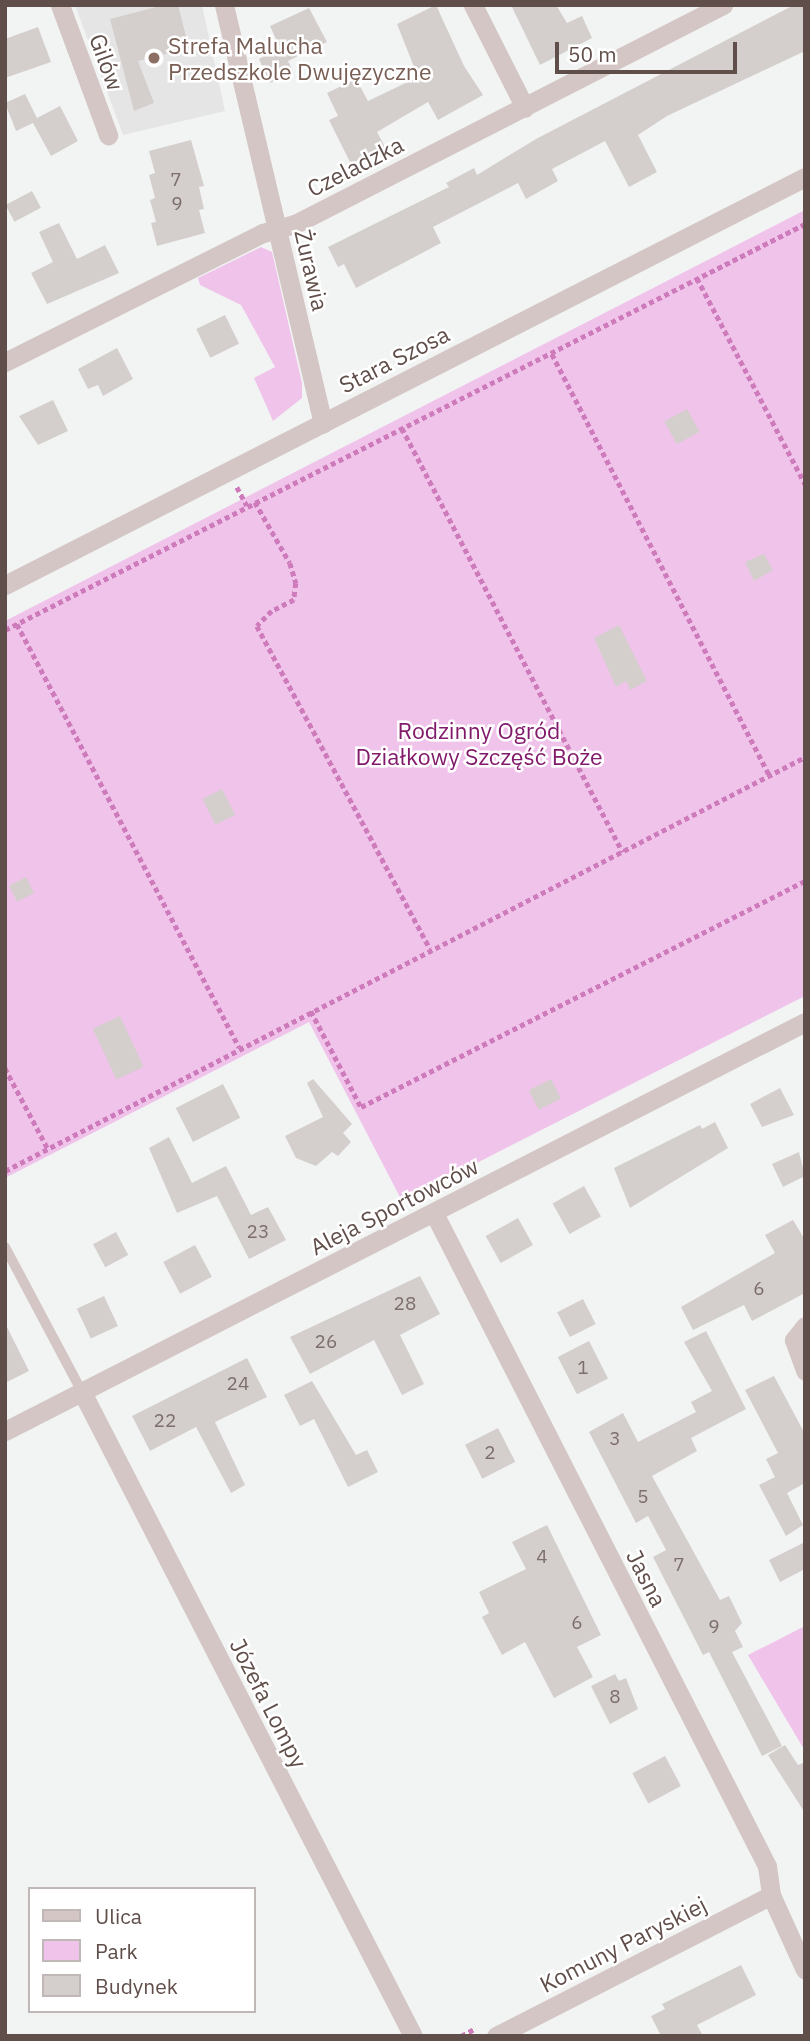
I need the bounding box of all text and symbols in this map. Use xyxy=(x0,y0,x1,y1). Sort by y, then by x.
scale bar xyxy=(558,28,740,72)
street label: Gilów xyxy=(84,30,130,94)
place label: Strefa Malucha Przedszkole Dwujęzyczne xyxy=(168,31,432,85)
text: 50 m xyxy=(568,40,617,68)
marker: Strefa Malucha Przedszkole Dwujęzyczne xyxy=(146,50,162,66)
street label: Czeladzka xyxy=(302,130,408,202)
house number: 7 xyxy=(170,169,182,191)
house number: 9 xyxy=(171,193,183,215)
street label: Żurawia xyxy=(289,227,335,313)
street label: Stara Szosa xyxy=(334,319,454,399)
park label: Rodzinny Ogród Działkowy Szczęść Boże xyxy=(355,716,603,770)
street label: Aleja Sportowców xyxy=(305,1152,483,1260)
house number: 23 xyxy=(247,1221,269,1243)
house number: 6 xyxy=(753,1278,765,1300)
house number: 28 xyxy=(394,1293,416,1315)
house number: 26 xyxy=(315,1331,337,1353)
house number: 1 xyxy=(577,1357,589,1379)
house number: 24 xyxy=(227,1373,249,1395)
house number: 22 xyxy=(154,1410,176,1432)
house number: 3 xyxy=(609,1428,621,1450)
house number: 2 xyxy=(484,1442,496,1464)
house number: 5 xyxy=(637,1486,649,1508)
street label: Jasna xyxy=(621,1545,673,1611)
house number: 4 xyxy=(536,1546,548,1568)
house number: 7 xyxy=(673,1554,685,1576)
house number: 6 xyxy=(571,1612,583,1634)
house number: 9 xyxy=(708,1616,720,1638)
street label: Józefa Lompy xyxy=(225,1634,313,1772)
house number: 8 xyxy=(609,1686,621,1708)
legend xyxy=(28,1887,256,2013)
street label: Komuny Paryskiej xyxy=(535,1890,711,1998)
text: Ulica xyxy=(95,1902,142,1930)
text: Park xyxy=(95,1937,138,1965)
text: Budynek xyxy=(95,1972,178,2000)

